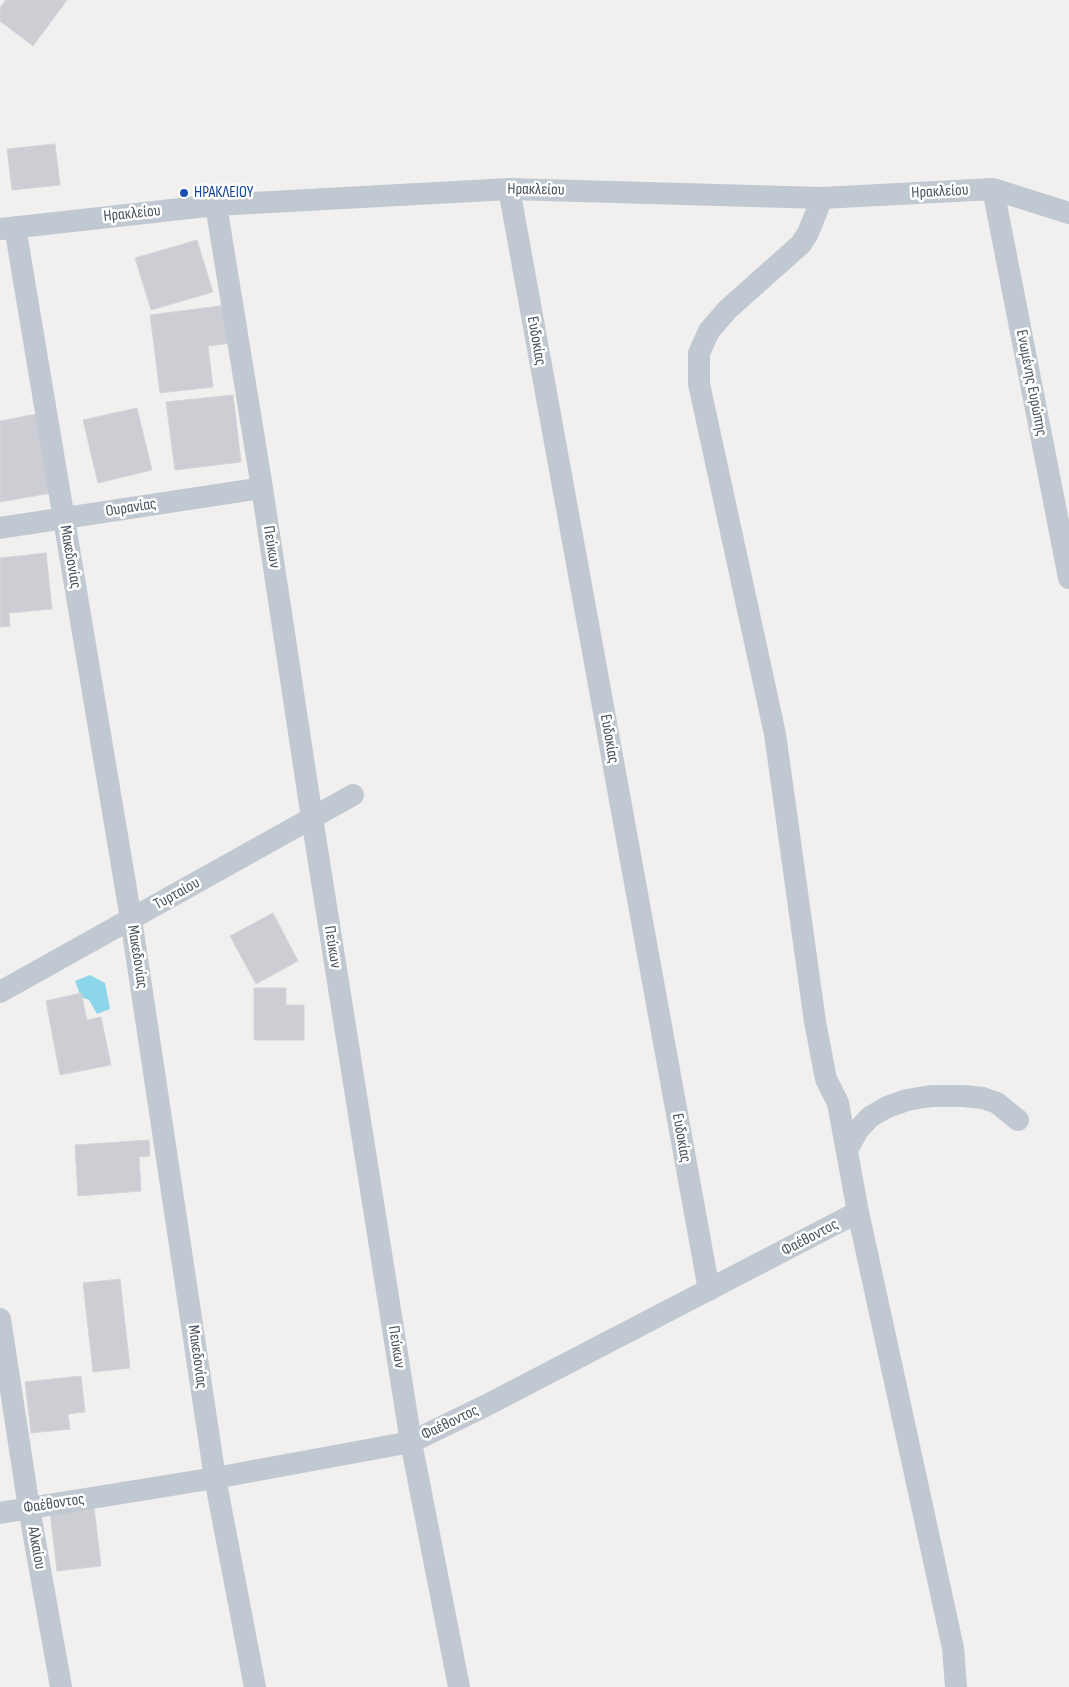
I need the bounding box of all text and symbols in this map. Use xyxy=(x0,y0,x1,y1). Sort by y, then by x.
street label: Ηρακλείου xyxy=(507,180,565,200)
street label: Ηρακλείου xyxy=(911,181,969,203)
place label: ΗΡΑΚΛΕΙΟΥ xyxy=(194,183,253,203)
marker: ΗΡΑΚΛΕΙΟΥ xyxy=(178,187,190,199)
street label: Ηρακλείου xyxy=(103,201,161,227)
street label: Ευδοκίας xyxy=(522,315,550,367)
street label: Ενωμένης Ευρώπης xyxy=(1011,328,1051,438)
street label: Ουρανίας xyxy=(104,495,158,521)
street label: Μακεδονίας xyxy=(55,524,85,590)
street label: Πεύκων xyxy=(258,524,284,570)
street label: Ευδοκίας xyxy=(595,713,623,765)
street label: Τυρταίου xyxy=(151,874,203,914)
street label: Μακεδονίας xyxy=(123,924,151,990)
street label: Πεύκων xyxy=(319,924,345,970)
street label: Ευδοκίας xyxy=(667,1112,695,1164)
street label: Φαέθοντος xyxy=(778,1215,842,1261)
street label: Μακεδονίας xyxy=(183,1324,211,1390)
street label: Πεύκων xyxy=(383,1324,409,1370)
street label: Φαέθοντος xyxy=(418,1401,482,1445)
street label: Φαέθοντος xyxy=(22,1490,86,1518)
street label: Αλκαίου xyxy=(23,1525,49,1571)

